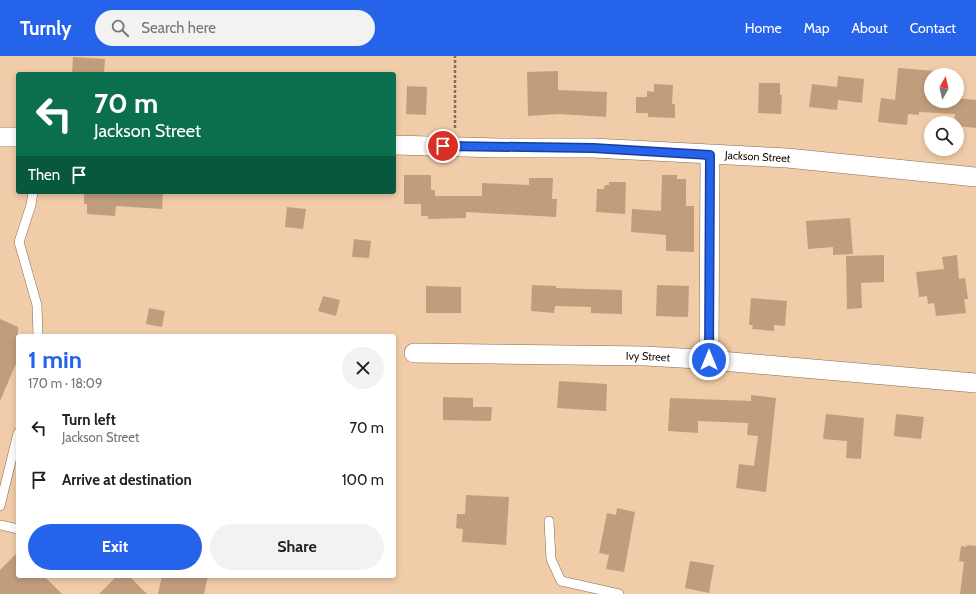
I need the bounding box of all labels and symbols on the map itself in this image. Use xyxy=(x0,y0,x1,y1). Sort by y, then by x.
north arrow xyxy=(924,68,964,108)
pin xyxy=(426,129,460,163)
street label: Jackson Street xyxy=(724,148,791,165)
position arrow xyxy=(688,339,730,381)
street label: Ivy Street xyxy=(626,349,671,364)

